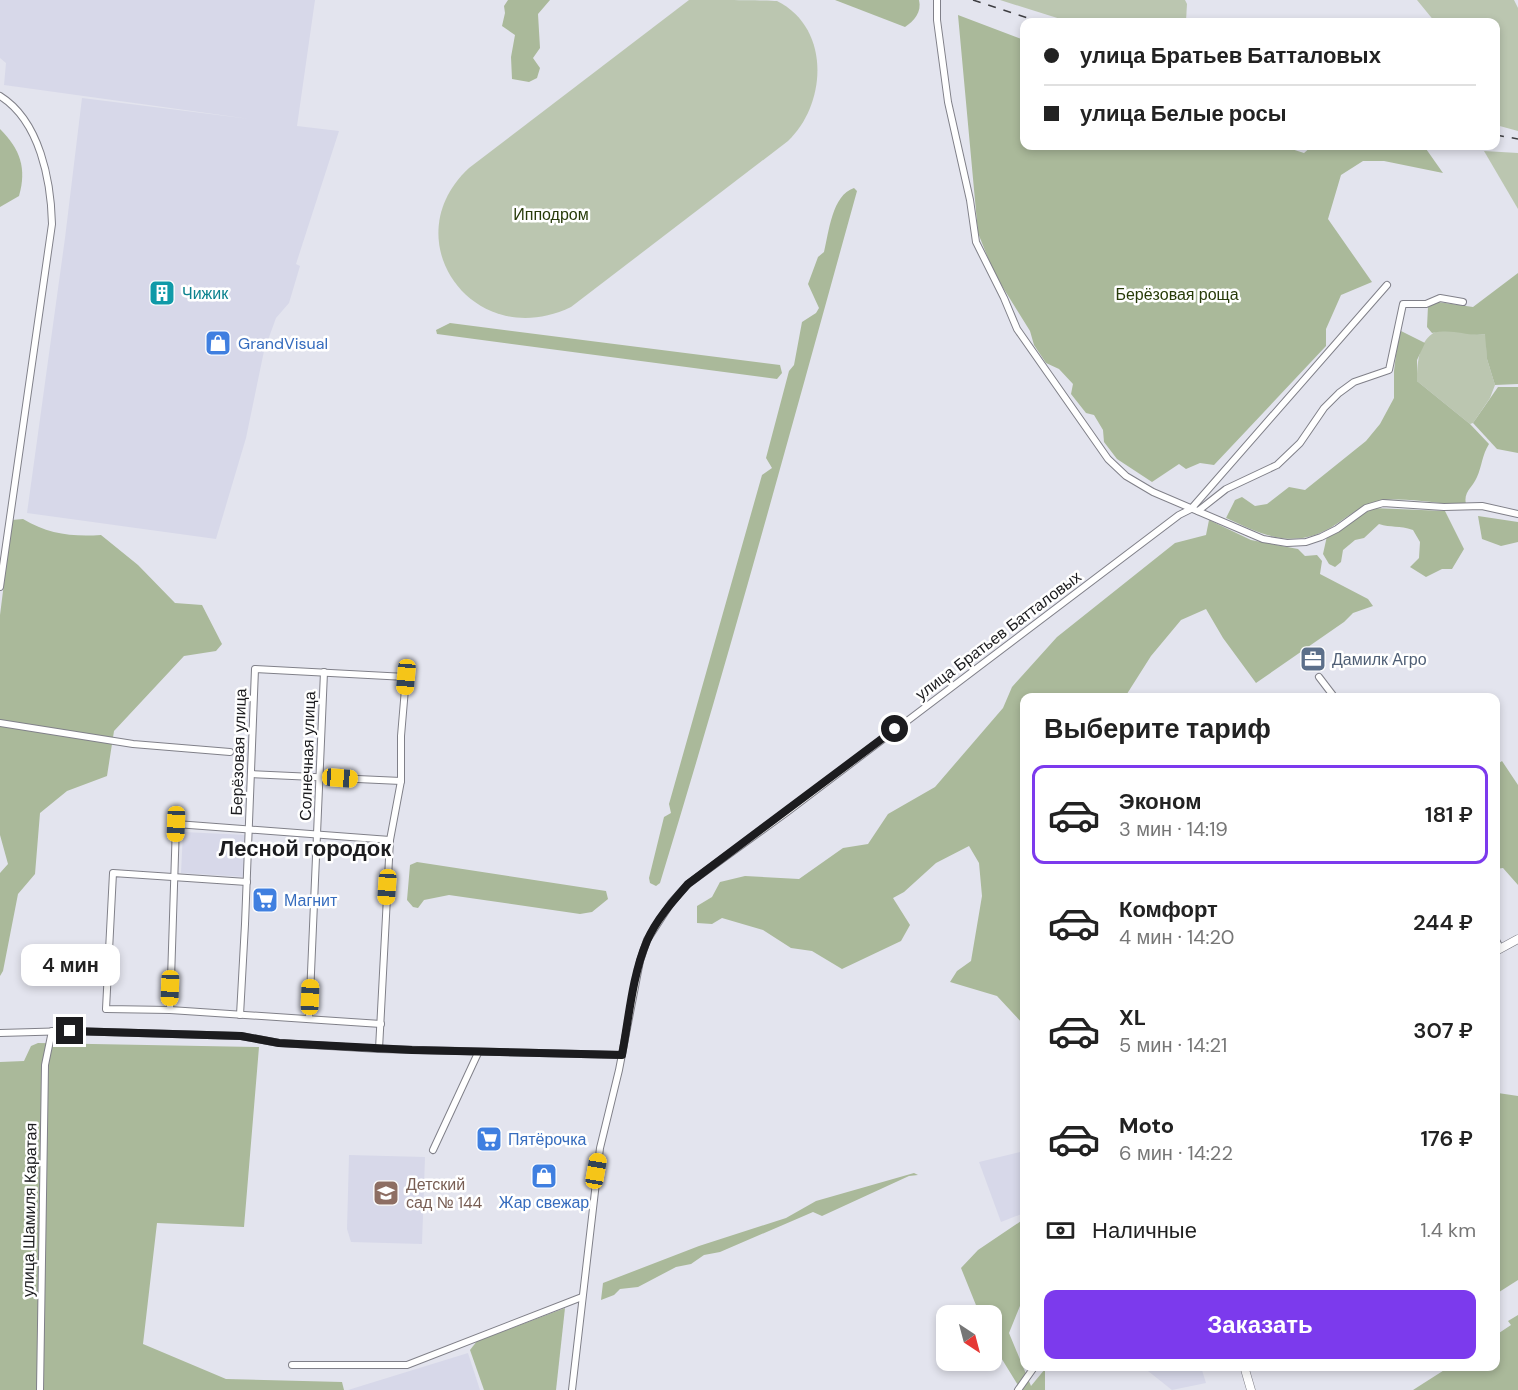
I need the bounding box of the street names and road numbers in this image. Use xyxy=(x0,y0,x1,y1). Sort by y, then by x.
street label: улица Братьев Батталовых xyxy=(911,566,1085,705)
street label: Берёзовая улица xyxy=(226,688,251,816)
street label: Солнечная улица xyxy=(295,691,320,821)
street label: улица Шамиля Каратая xyxy=(17,1123,42,1297)

